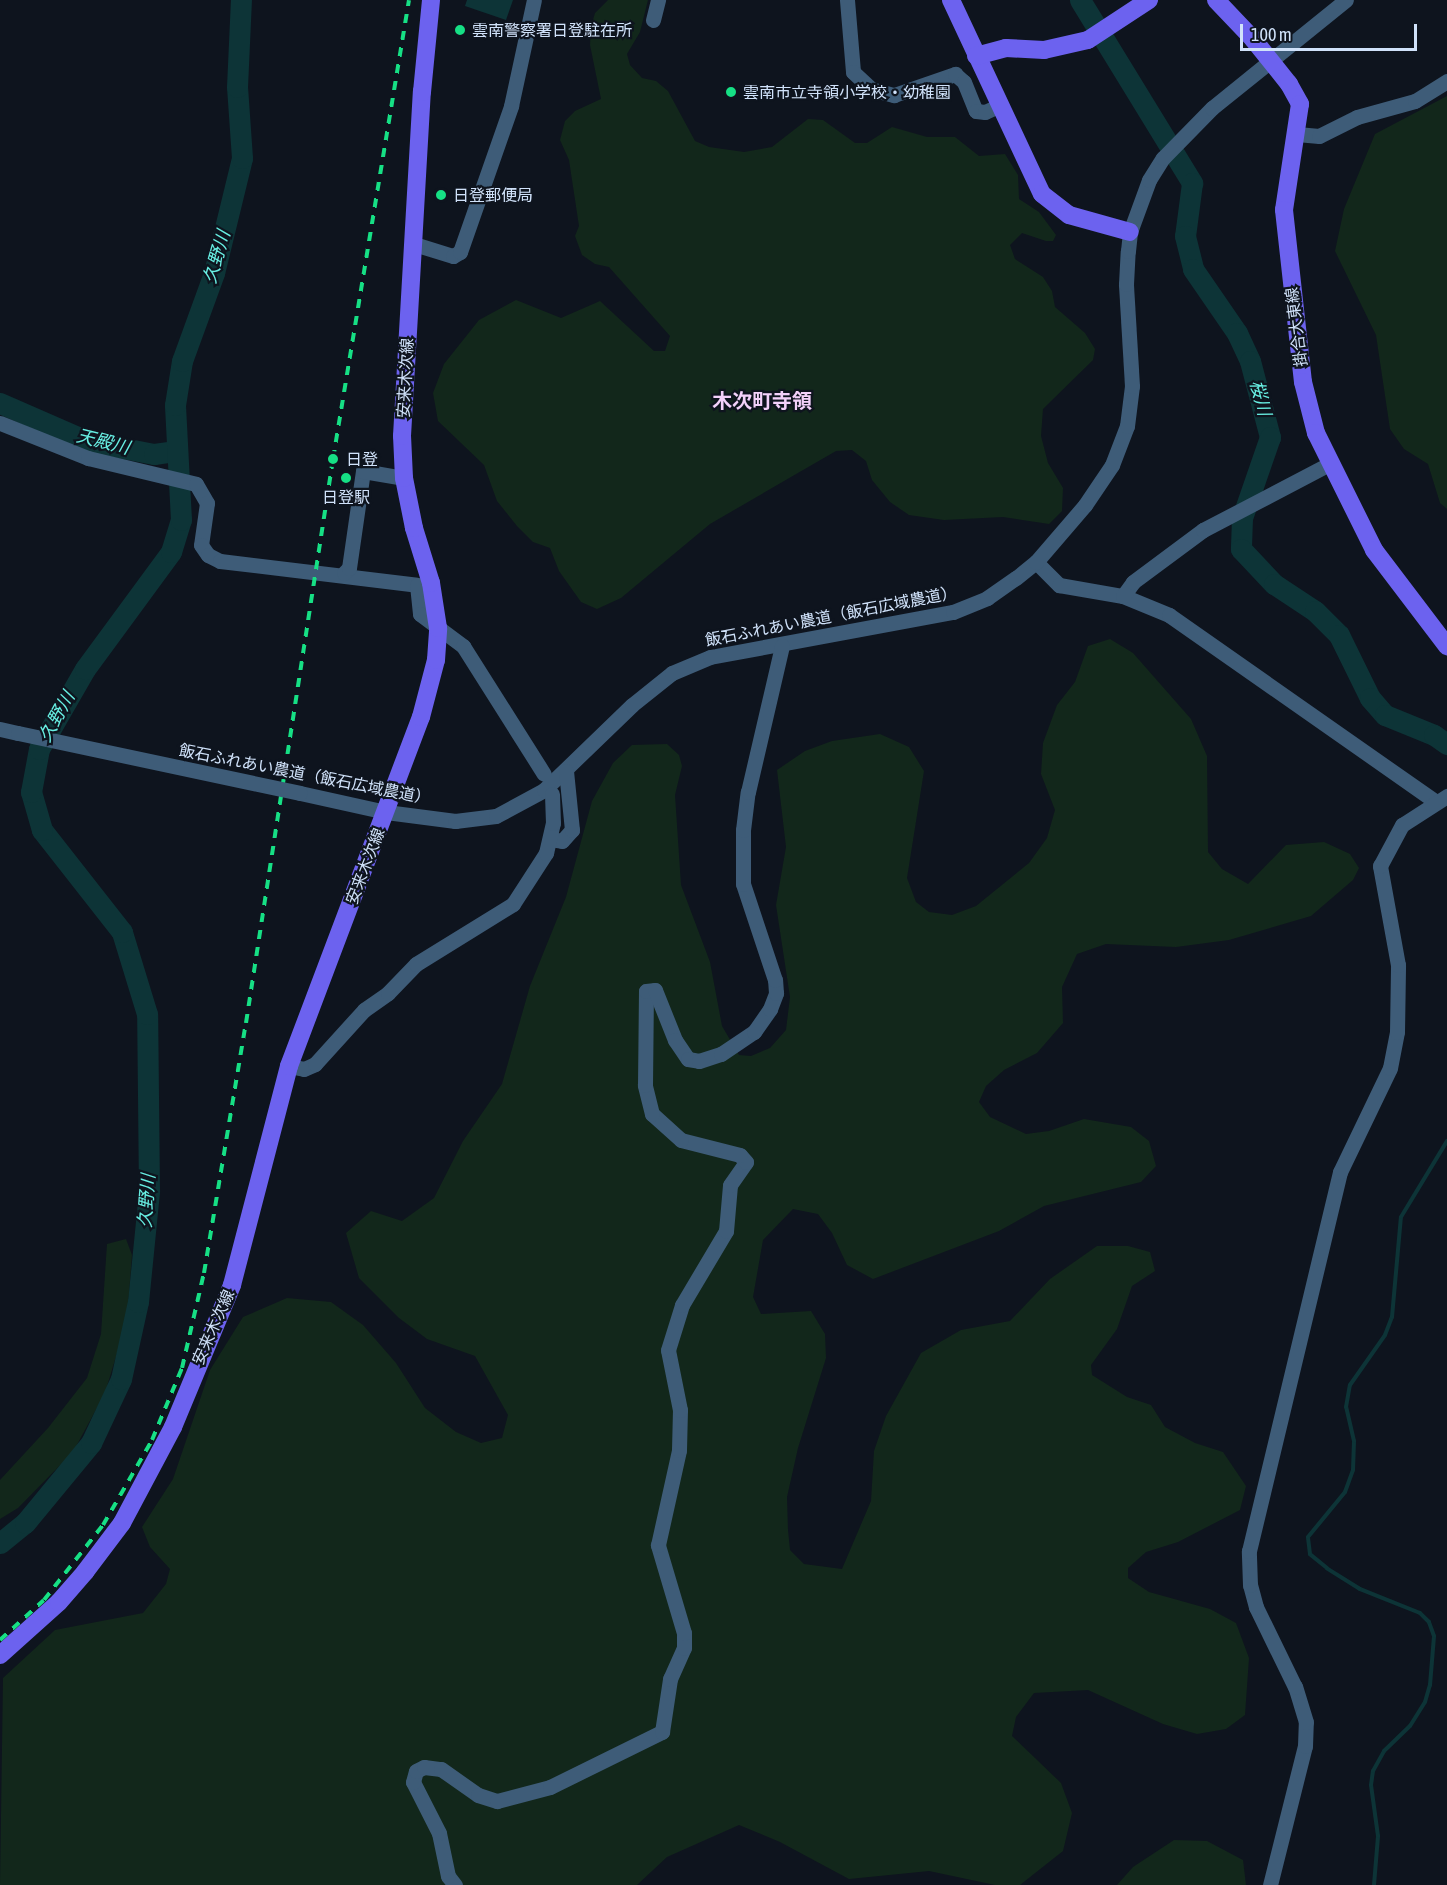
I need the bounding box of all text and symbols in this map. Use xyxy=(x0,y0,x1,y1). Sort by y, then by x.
scale bar xyxy=(1243,12,1420,50)
place label: 雲南警察署日登駐在所 xyxy=(472,20,632,40)
marker: 雲南警察署日登駐在所 xyxy=(453,23,467,37)
text: 100 m xyxy=(1251,24,1292,45)
place label: 雲南市立寺領小学校・幼稚園 xyxy=(743,82,951,102)
marker: 雲南市立寺領小学校・幼稚園 xyxy=(724,85,738,99)
place label: 日登郵便局 xyxy=(453,185,533,205)
marker: 日登郵便局 xyxy=(434,188,448,202)
water label: 久野川 xyxy=(199,228,235,286)
street label: 掛合大東線 xyxy=(1282,286,1310,368)
street label: 安来木次線 xyxy=(393,338,417,418)
water label: 桜川 xyxy=(1245,378,1275,418)
district label: 木次町寺領 xyxy=(712,388,812,412)
water label: 天殿川 xyxy=(74,425,132,459)
place label: 日登 xyxy=(346,449,378,469)
marker: 日登 xyxy=(324,450,342,468)
marker: 日登駅 xyxy=(339,471,353,485)
place label: 日登駅 xyxy=(322,487,370,507)
street label: 飯石ふれあい農道（飯石広域農道） xyxy=(704,582,958,650)
water label: 久野川 xyxy=(34,688,80,746)
street label: 飯石ふれあい農道（飯石広域農道） xyxy=(178,740,432,808)
street label: 安来木次線 xyxy=(342,825,388,907)
water label: 久野川 xyxy=(134,1173,160,1229)
street label: 安来木次線 xyxy=(188,1287,238,1367)

